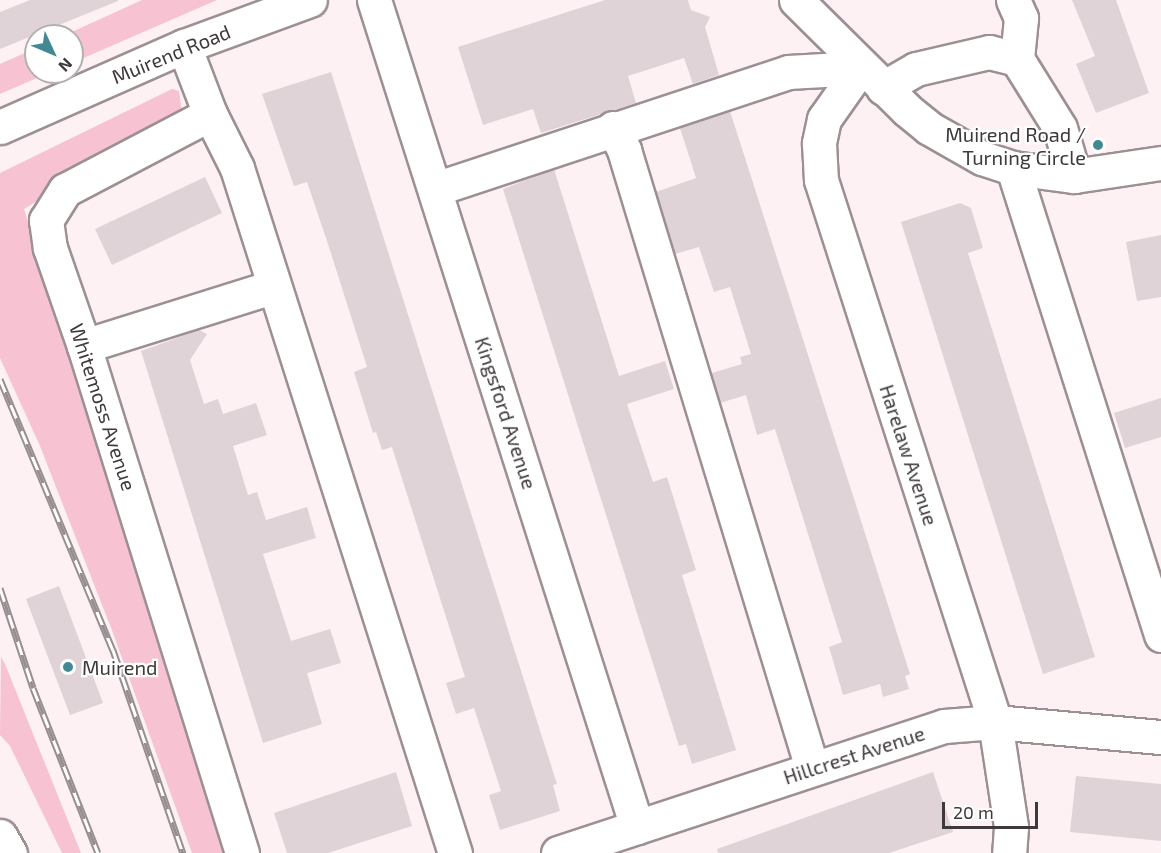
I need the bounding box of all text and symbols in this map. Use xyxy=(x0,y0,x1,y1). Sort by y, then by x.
street label: Muirend Road xyxy=(108,19,234,89)
north arrow xyxy=(24,24,84,84)
text: N xyxy=(55,55,77,76)
place label: Muirend Road / Turning Circle xyxy=(945,122,1086,169)
marker: Muirend Road / Turning Circle xyxy=(1091,138,1105,152)
street label: Whitemoss Avenue xyxy=(65,320,141,494)
street label: Kingsford Avenue xyxy=(470,334,542,492)
street label: Harelaw Avenue xyxy=(875,381,943,529)
place label: Muirend xyxy=(82,655,157,679)
marker: Muirend xyxy=(59,658,77,676)
street label: Hillcrest Avenue xyxy=(780,721,928,789)
scale bar xyxy=(945,790,1041,828)
text: 20 m xyxy=(953,801,994,823)

